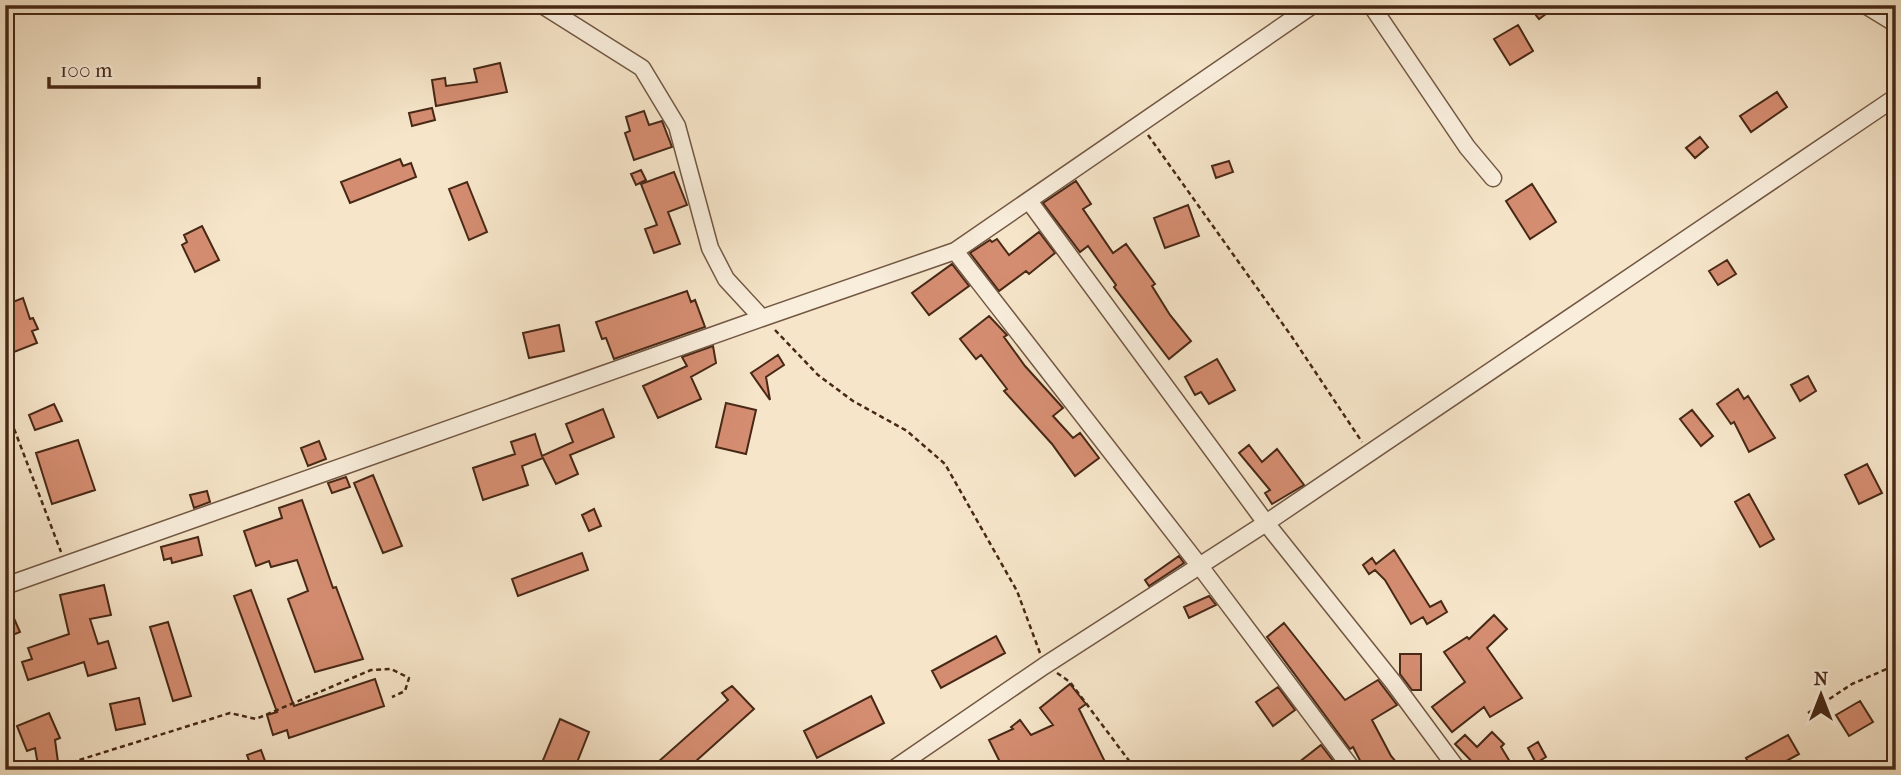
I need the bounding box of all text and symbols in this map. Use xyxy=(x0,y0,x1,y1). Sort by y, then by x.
scale bar xyxy=(49,46,259,90)
text: 100 m xyxy=(60,58,113,82)
north arrow xyxy=(1786,660,1856,730)
text: N xyxy=(1814,668,1829,690)

